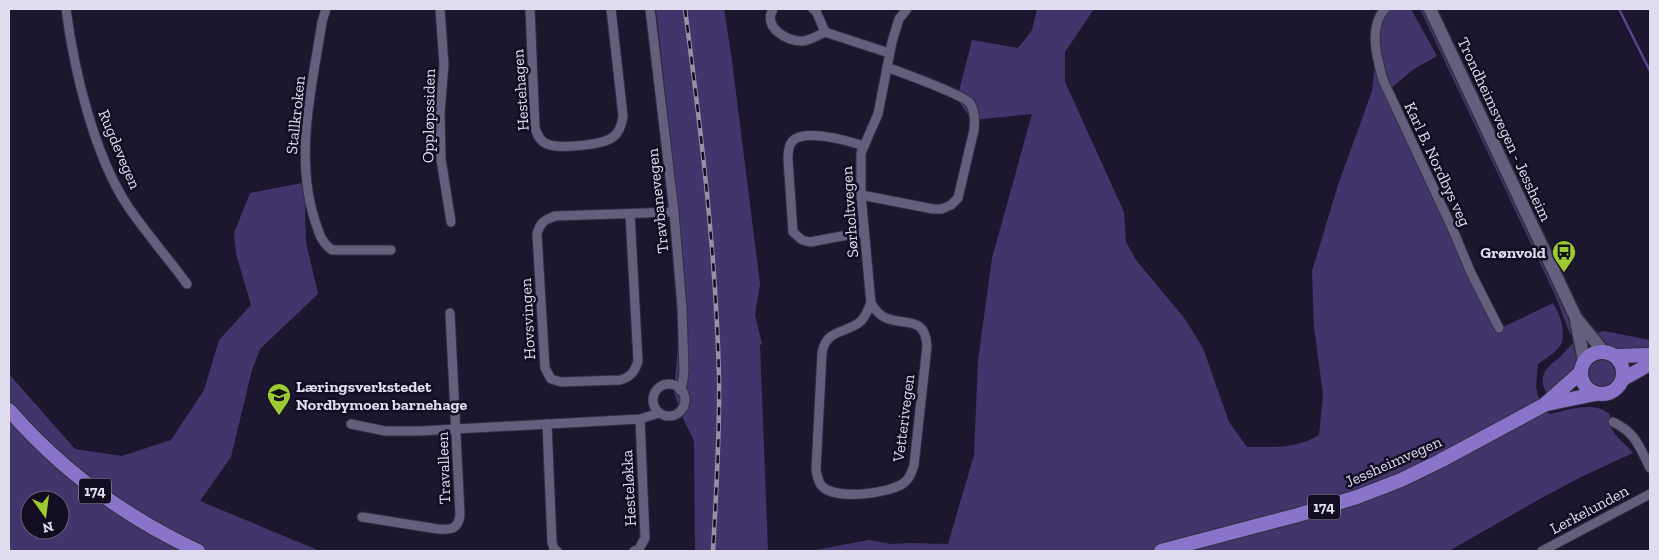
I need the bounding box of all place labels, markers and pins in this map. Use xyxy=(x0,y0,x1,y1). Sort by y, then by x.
bus stop icon: Grønvold xyxy=(1551,239,1577,273)
place label: Grønvold xyxy=(1480,243,1546,262)
place label: Læringsverkstedet Nordbymoen barnehage xyxy=(296,377,468,414)
school or university icon: Læringsverkstedet Nordbymoen barnehage xyxy=(266,382,292,416)

